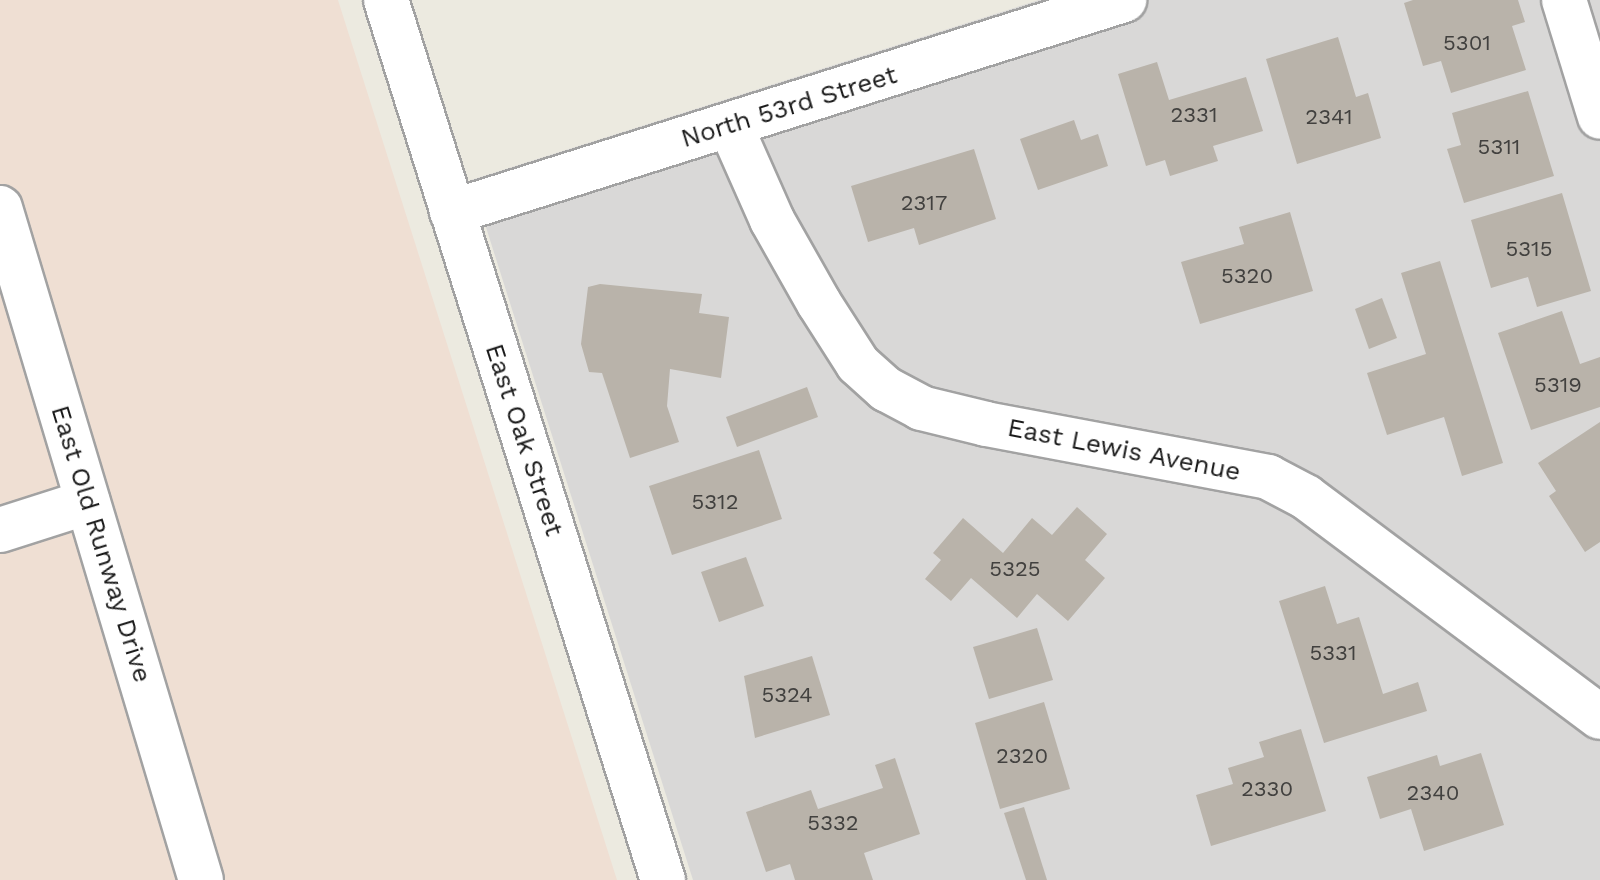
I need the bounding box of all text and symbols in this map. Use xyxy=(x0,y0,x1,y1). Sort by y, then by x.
house number: 5301 xyxy=(1443,30,1491,56)
street label: North 53rd Street xyxy=(677,59,901,155)
house number: 2331 xyxy=(1170,102,1218,128)
house number: 2341 xyxy=(1305,104,1353,130)
house number: 5311 xyxy=(1478,134,1520,160)
house number: 2317 xyxy=(901,190,947,216)
house number: 5315 xyxy=(1505,236,1553,262)
house number: 5320 xyxy=(1221,263,1273,289)
street label: East Oak Street xyxy=(478,340,570,540)
house number: 5319 xyxy=(1534,372,1582,398)
street label: East Old Runway Drive xyxy=(44,401,158,687)
street label: East Lewis Avenue xyxy=(1004,412,1244,488)
house number: 5312 xyxy=(691,489,739,515)
house number: 5325 xyxy=(989,556,1041,582)
house number: 5331 xyxy=(1309,640,1357,666)
house number: 5324 xyxy=(761,682,813,708)
house number: 2320 xyxy=(996,743,1048,769)
house number: 2330 xyxy=(1241,776,1293,802)
house number: 2340 xyxy=(1407,780,1459,806)
house number: 5332 xyxy=(807,810,859,836)

